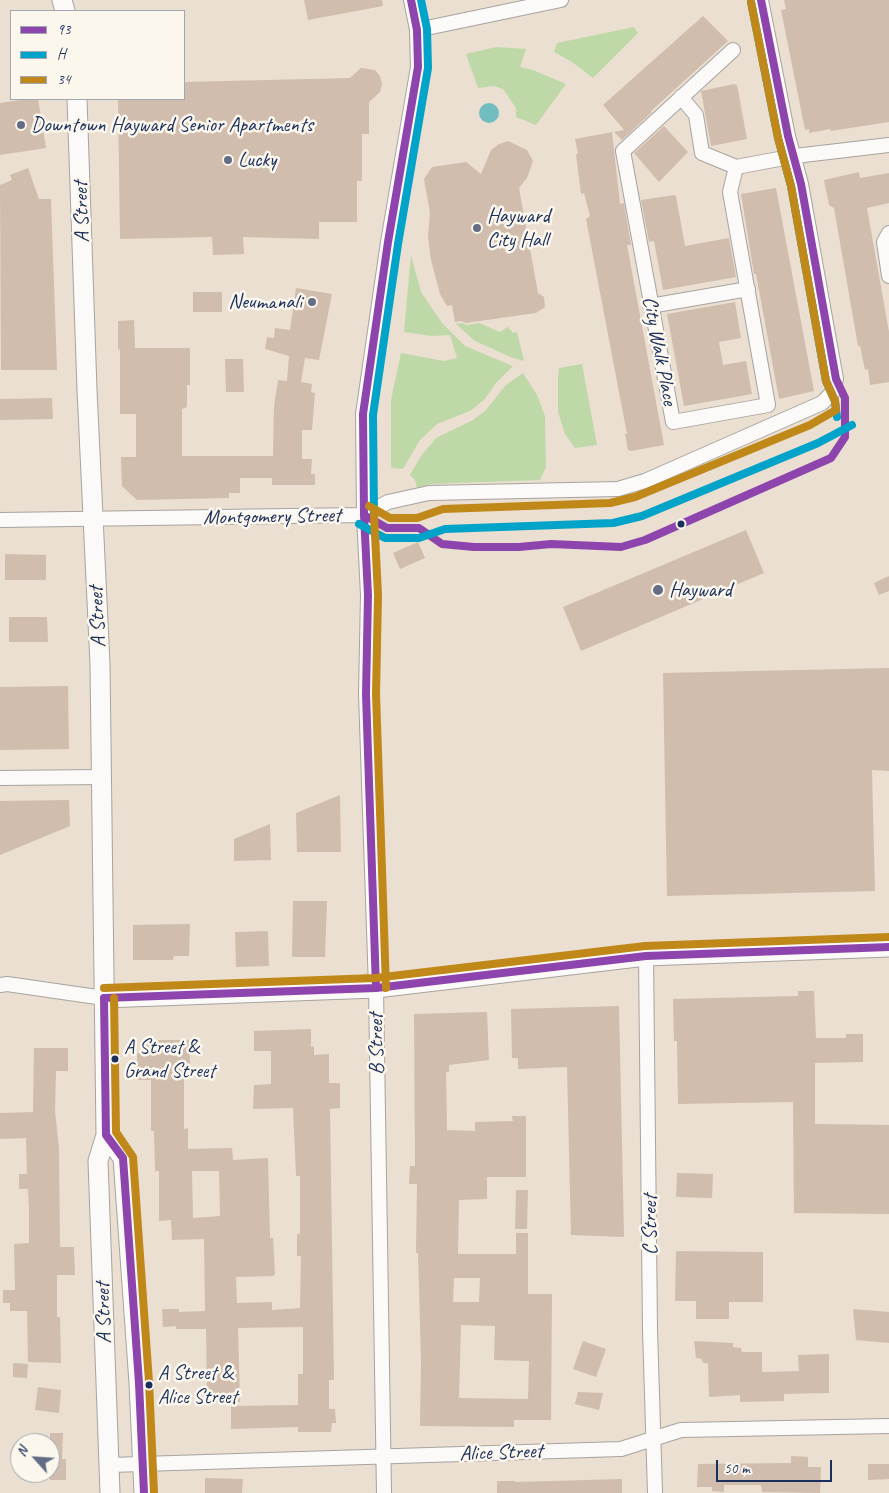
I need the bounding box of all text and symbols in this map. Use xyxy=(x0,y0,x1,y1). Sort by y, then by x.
legend xyxy=(10,10,185,100)
text: 93 xyxy=(57,20,71,39)
text: H xyxy=(57,45,65,64)
text: 34 xyxy=(57,70,71,89)
place label: Downtown Hayward Senior Apartments xyxy=(31,112,313,138)
marker: Downtown Hayward Senior Apartments xyxy=(15,119,27,131)
place label: Lucky xyxy=(238,147,276,173)
marker: Lucky xyxy=(222,154,234,166)
street label: A Street xyxy=(68,181,96,243)
place label: Hayward City Hall xyxy=(487,203,550,253)
marker: Hayward City Hall xyxy=(471,222,483,234)
place label: Neumanali xyxy=(228,289,302,315)
street label: City Walk Place xyxy=(636,294,682,408)
marker: Neumanali xyxy=(306,296,318,308)
street label: Montgomery Street xyxy=(203,503,341,531)
unlabelled marker xyxy=(676,519,686,529)
place label: Hayward xyxy=(669,577,732,603)
marker: Hayward xyxy=(651,583,665,597)
street label: A Street xyxy=(84,586,112,648)
street label: B Street xyxy=(364,1013,390,1075)
place label: A Street & Grand Street xyxy=(124,1036,215,1083)
marker: A Street & Grand Street xyxy=(110,1054,120,1064)
street label: C Street xyxy=(637,1195,663,1255)
street label: A Street xyxy=(90,1282,118,1344)
place label: A Street & Alice Street xyxy=(158,1362,237,1409)
marker: A Street & Alice Street xyxy=(144,1380,154,1390)
north arrow xyxy=(10,1433,60,1483)
street label: Alice Street xyxy=(459,1439,543,1467)
text: N xyxy=(12,1444,32,1459)
scale bar xyxy=(719,1450,835,1482)
text: 50 m xyxy=(724,1459,750,1478)

